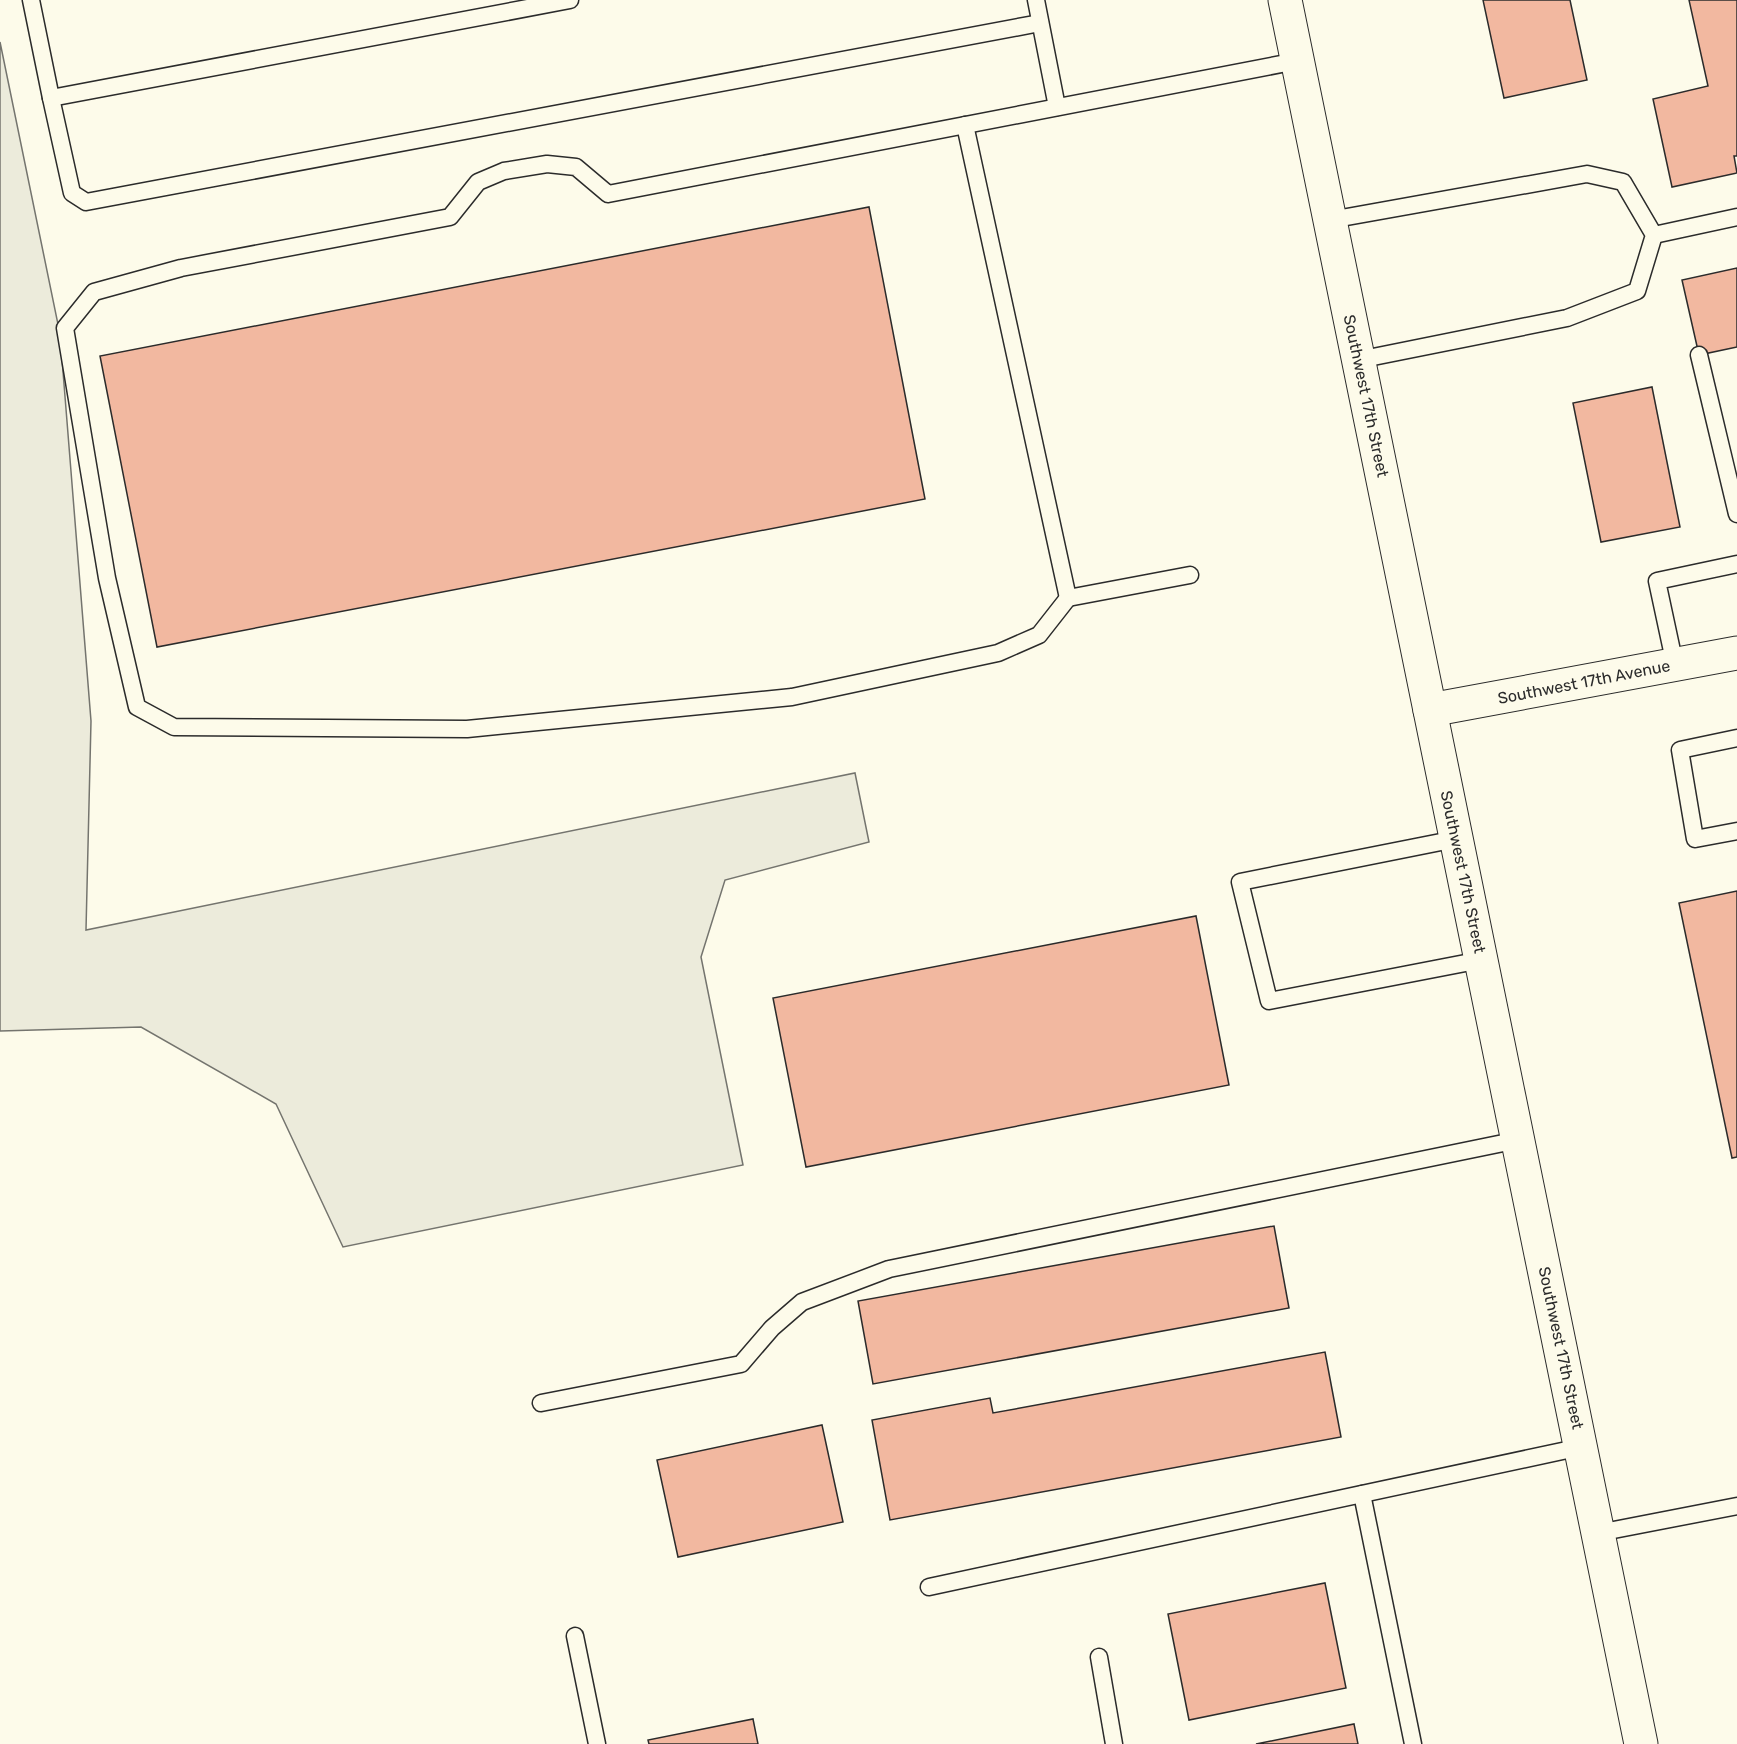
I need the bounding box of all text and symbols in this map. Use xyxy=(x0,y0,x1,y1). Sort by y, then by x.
street label: Southwest 17th Street xyxy=(1339,313,1393,479)
street label: Southwest 17th Avenue xyxy=(1496,656,1672,708)
street label: Southwest 17th Street xyxy=(1436,789,1490,955)
street label: Southwest 17th Street xyxy=(1534,1265,1588,1431)

